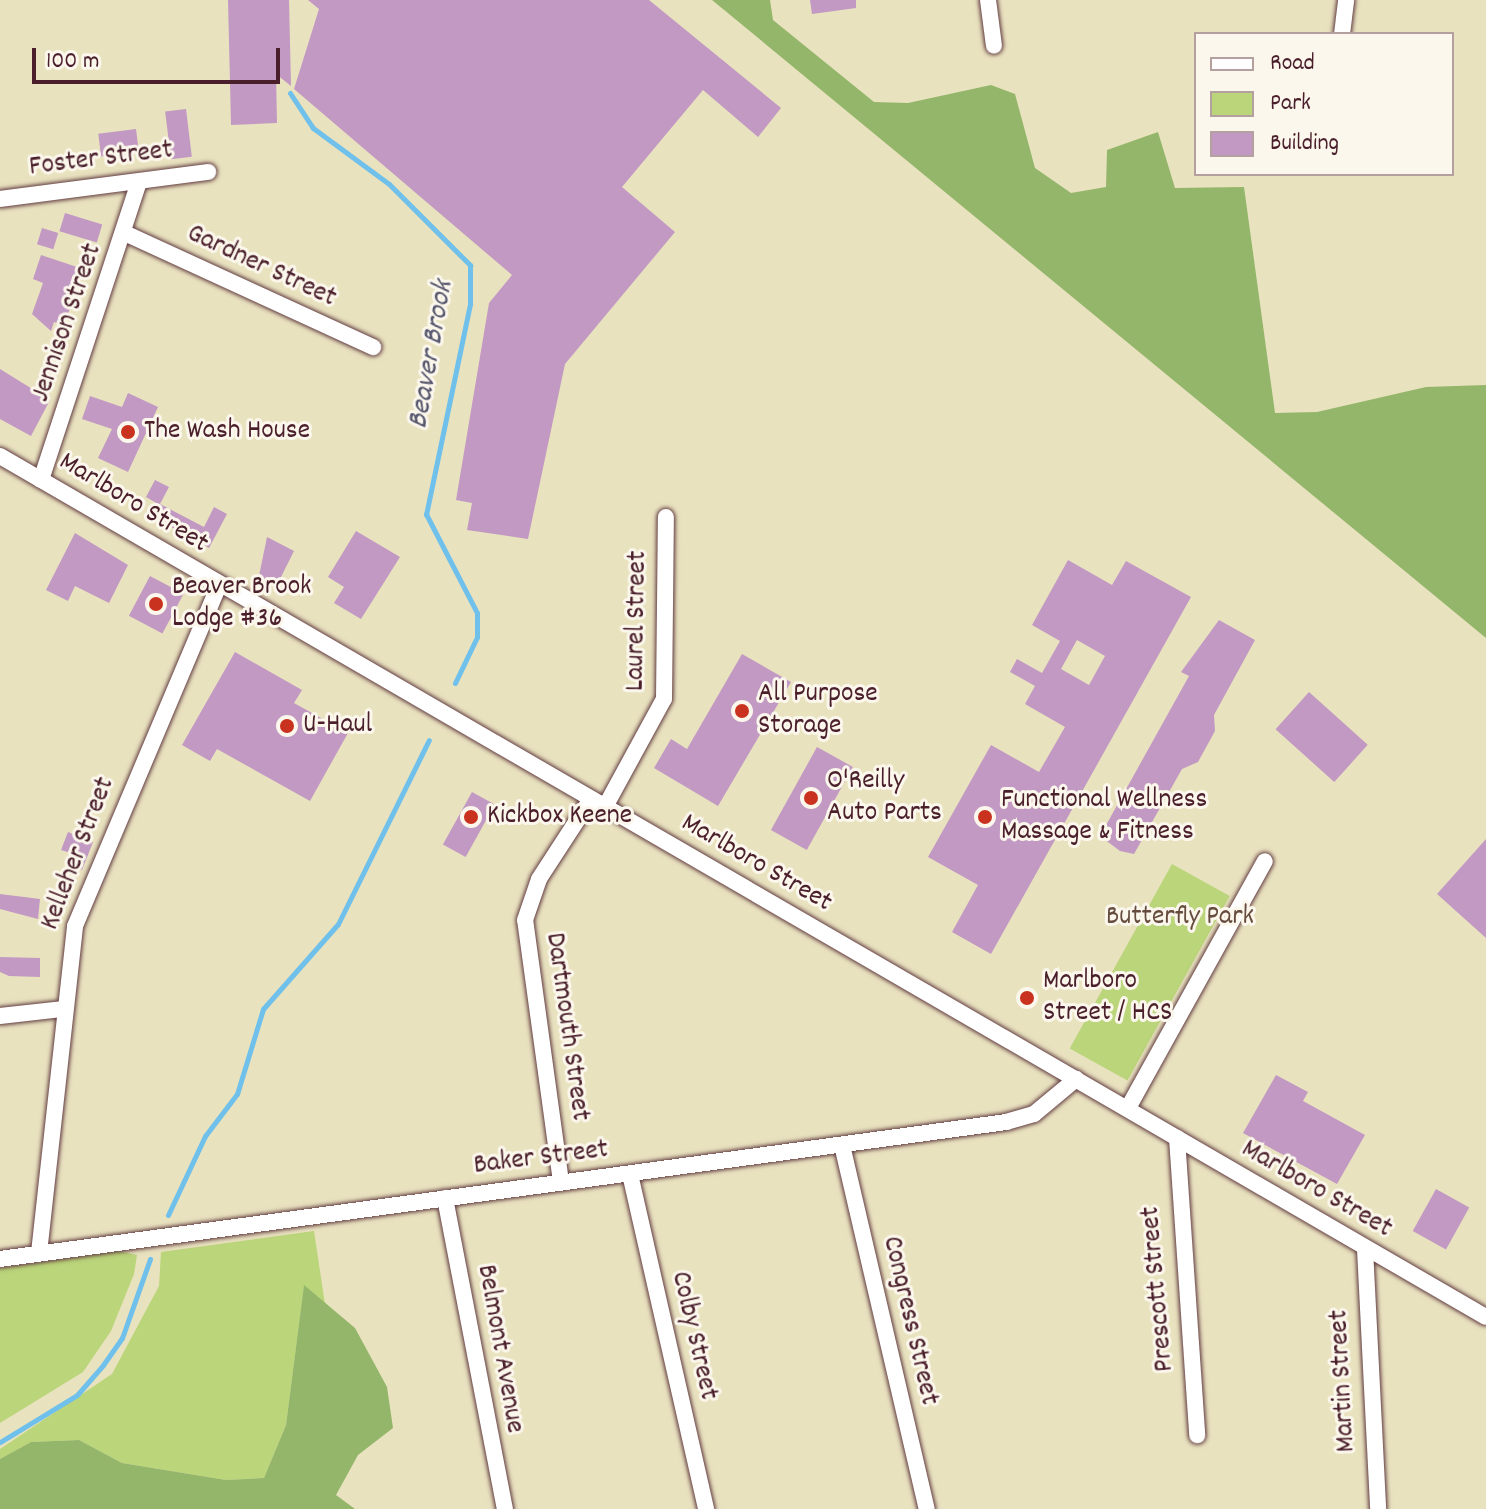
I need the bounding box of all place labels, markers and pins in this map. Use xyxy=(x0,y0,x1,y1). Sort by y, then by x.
place label: The Wash House xyxy=(144,415,310,449)
marker: The Wash House xyxy=(119,423,137,441)
place label: Beaver Brook Lodge #36 xyxy=(172,571,312,637)
marker: Beaver Brook Lodge #36 xyxy=(147,595,165,613)
place label: All Purpose Storage xyxy=(758,678,878,744)
marker: All Purpose Storage xyxy=(733,702,751,720)
place label: U-Haul xyxy=(303,709,372,743)
marker: U-Haul xyxy=(278,717,296,735)
place label: O'Reilly Auto Parts xyxy=(827,765,942,831)
place label: Functional Wellness Massage & Fitness xyxy=(1001,784,1207,850)
marker: O'Reilly Auto Parts xyxy=(802,789,820,807)
place label: Kickbox Keene xyxy=(487,800,632,834)
marker: Kickbox Keene xyxy=(462,808,480,826)
marker: Functional Wellness Massage & Fitness xyxy=(976,808,994,826)
place label: Marlboro Street / HCS xyxy=(1043,965,1172,1031)
marker: Marlboro Street / HCS xyxy=(1018,989,1036,1007)

